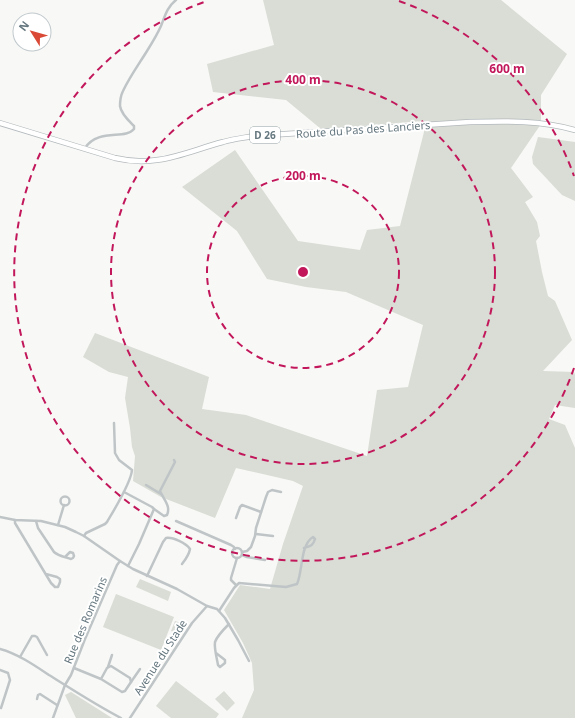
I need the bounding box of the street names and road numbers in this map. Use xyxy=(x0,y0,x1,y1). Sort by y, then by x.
street label: Route du Pas des Lanciers xyxy=(295,117,431,141)
road number: D 26 xyxy=(250,127,280,143)
street label: Rue des Romarins xyxy=(60,574,110,666)
street label: Avenue du Stade xyxy=(130,616,190,698)

